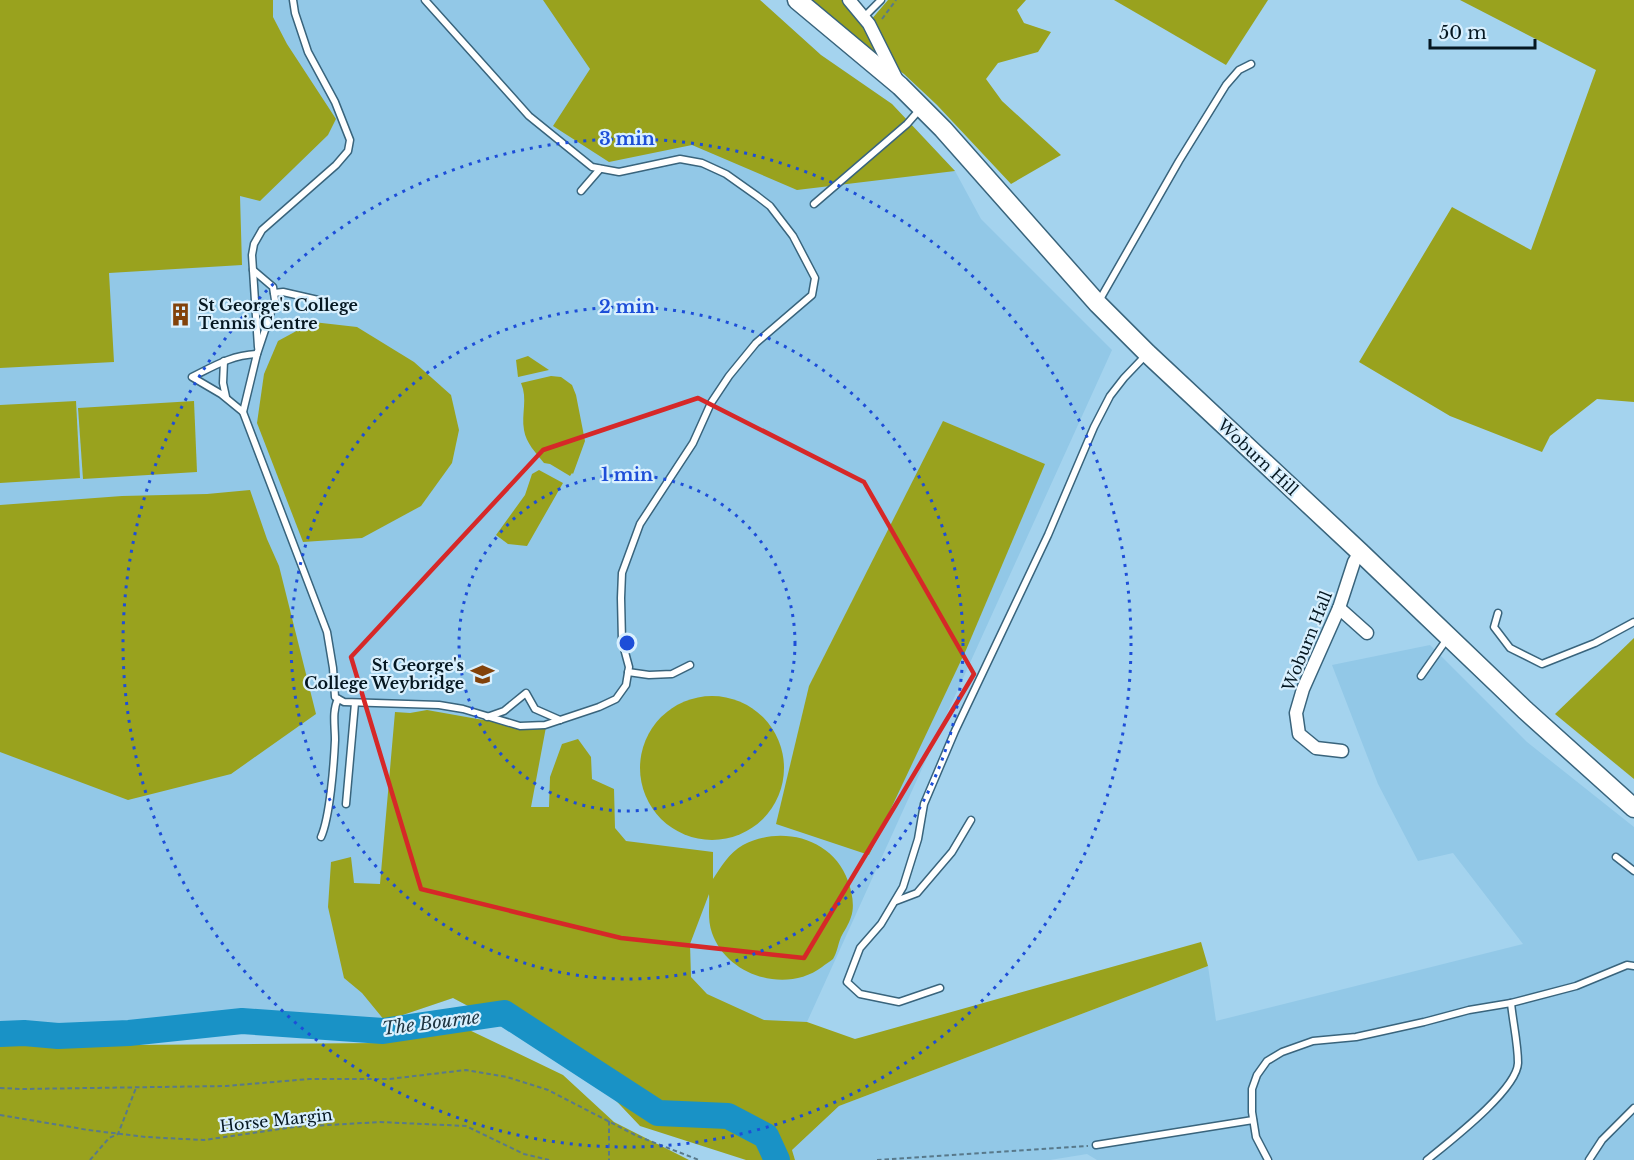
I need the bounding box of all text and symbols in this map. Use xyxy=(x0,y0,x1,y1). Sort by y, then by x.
scale bar xyxy=(1430,12,1535,50)
text: 50 m xyxy=(1439,22,1487,44)
text: 3 min xyxy=(599,128,655,150)
place label: St George's College Tennis Centre xyxy=(198,295,358,333)
text: 2 min xyxy=(599,296,655,318)
building icon: St George's College Tennis Centre xyxy=(167,301,193,327)
street label: Woburn Hill xyxy=(1213,414,1303,499)
text: 1 min xyxy=(601,464,653,486)
street label: Woburn Hall xyxy=(1277,588,1336,695)
centre of rings xyxy=(617,633,637,653)
place label: St George's College Weybridge xyxy=(304,655,464,693)
school or university icon: St George's College Weybridge xyxy=(469,661,495,687)
water label: The Bourne xyxy=(381,1006,481,1040)
street label: Horse Margin xyxy=(219,1104,333,1136)

